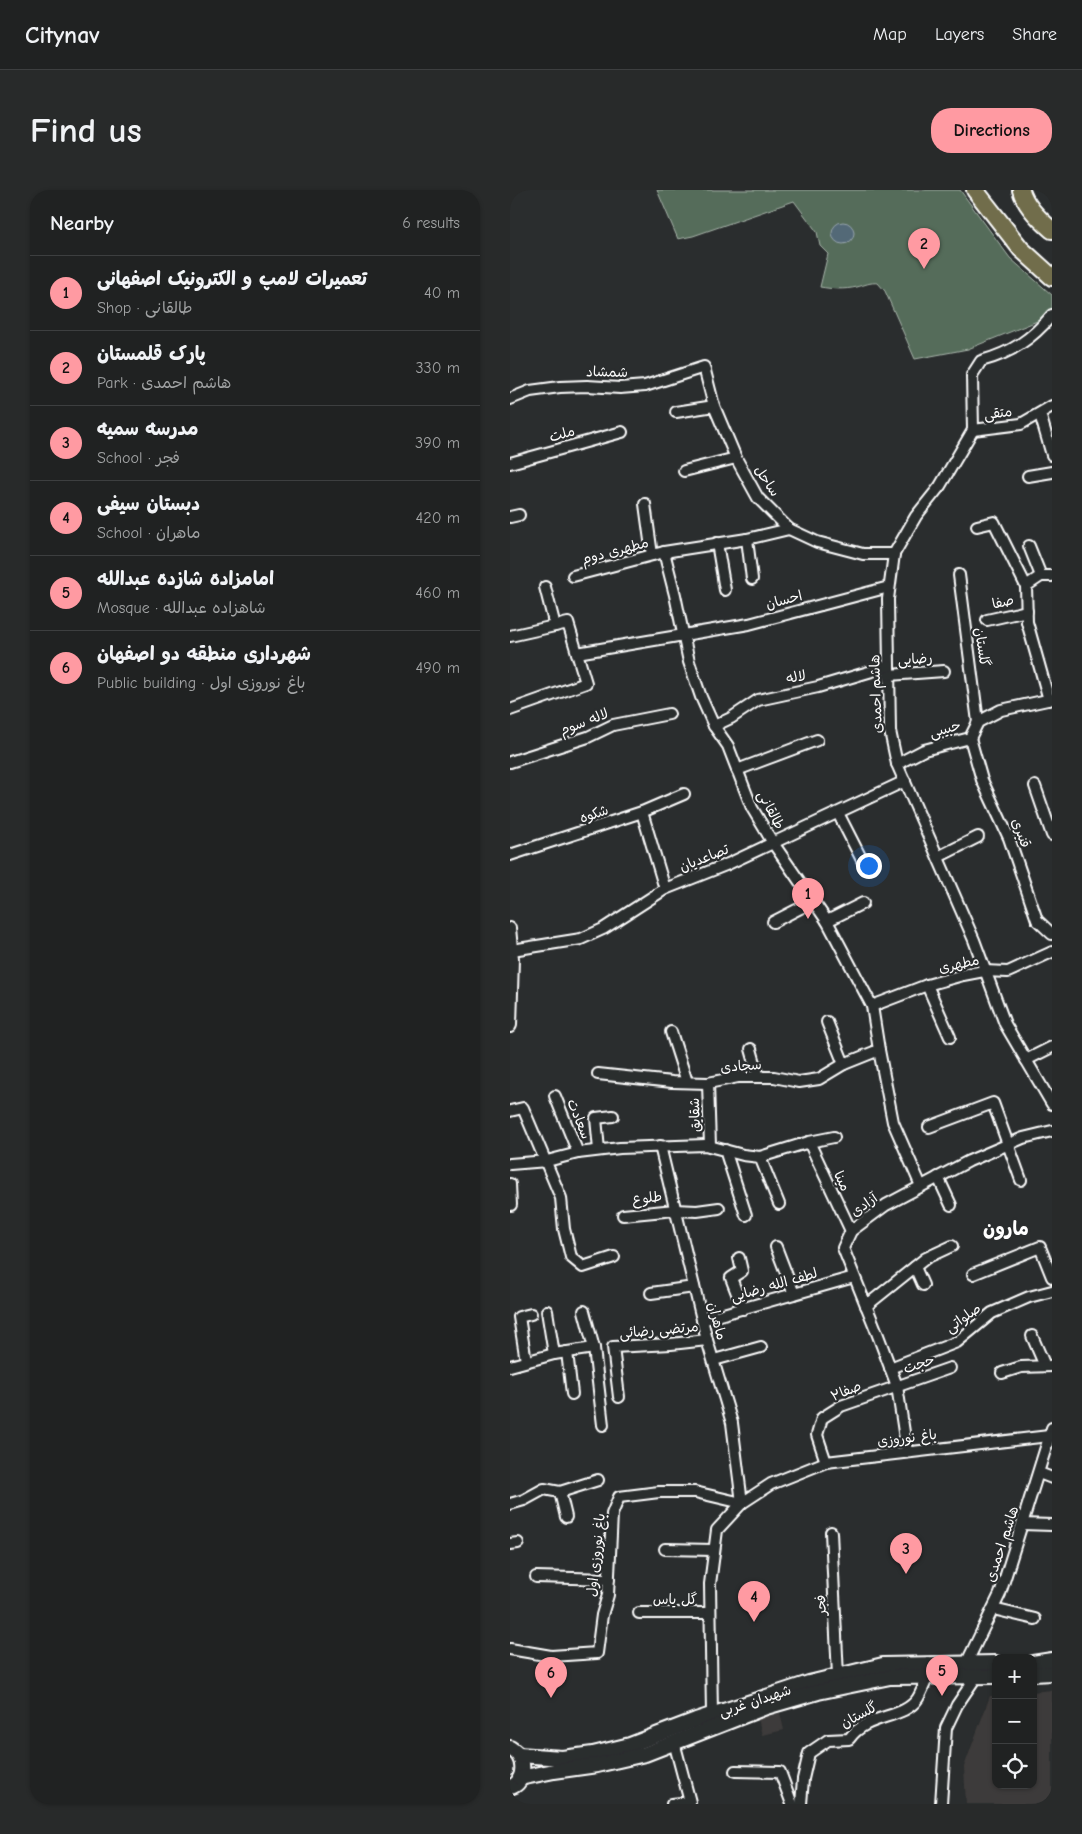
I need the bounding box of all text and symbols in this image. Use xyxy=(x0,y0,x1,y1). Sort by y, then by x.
text: Citynav xyxy=(25,21,100,49)
text: Map xyxy=(873,24,907,45)
text: Layers xyxy=(935,24,984,45)
text: Share xyxy=(1012,24,1057,45)
button: Directions xyxy=(931,108,1052,153)
text: Find us xyxy=(30,110,142,151)
text: Nearby xyxy=(50,211,114,235)
text: 6 results xyxy=(402,214,460,232)
pin: 2 xyxy=(908,228,940,269)
text: تعمیرات لامپ و الکترونیک اصفهانی xyxy=(97,268,367,290)
text: 1 xyxy=(63,284,69,302)
text: 40 m xyxy=(424,284,460,302)
text: Shop · طالقانی xyxy=(97,299,192,317)
text: پارک قلمستان xyxy=(97,343,206,365)
text: 2 xyxy=(62,359,70,377)
text: 330 m xyxy=(415,359,460,377)
street label: شمشاد xyxy=(586,363,628,381)
text: Park · هاشم احمدی xyxy=(97,374,231,392)
street label: متقی xyxy=(983,403,1013,423)
text: مدرسه سمیه xyxy=(97,418,198,440)
street label: ملت xyxy=(547,422,577,446)
text: 3 xyxy=(62,434,70,452)
text: 390 m xyxy=(415,434,460,452)
text: School · فجر xyxy=(97,449,180,467)
street label: ساحل xyxy=(750,462,784,500)
text: دبستان سیفی xyxy=(97,493,200,515)
text: 4 xyxy=(62,509,70,527)
text: 420 m xyxy=(416,509,460,527)
text: School · ماهران xyxy=(97,524,200,542)
street label: مطهری دوم xyxy=(580,534,651,570)
text: امامزاده شازده عبدالله xyxy=(97,568,274,590)
text: 5 xyxy=(62,584,70,602)
text: 460 m xyxy=(415,584,460,602)
street label: احسان xyxy=(764,587,804,613)
street label: صفا xyxy=(990,591,1016,613)
text: Mosque · شاهزاده عبدالله xyxy=(97,599,266,617)
street label: گلستان xyxy=(971,626,993,668)
text: شهرداری منطقه دو اصفهان xyxy=(97,643,311,665)
street label: رضایی xyxy=(897,649,933,669)
street label: هاشم احمدی xyxy=(866,654,888,734)
text: 6 xyxy=(62,659,70,677)
text: 490 m xyxy=(415,659,460,677)
street label: لاله xyxy=(785,667,807,687)
text: Public building · باغ نوروزی اول xyxy=(97,674,306,692)
street label: لاله سوم xyxy=(557,705,612,742)
street label: حبیبی xyxy=(927,716,963,742)
street label: طالقانی xyxy=(754,788,788,832)
street label: شکوه xyxy=(577,801,611,827)
street label: قنبری xyxy=(1008,816,1034,850)
street label: تصاعدیان xyxy=(677,840,732,876)
your location xyxy=(856,853,882,879)
pin: 1 xyxy=(792,878,824,919)
street label: مطهری xyxy=(937,951,981,977)
street label: سجادی xyxy=(720,1056,762,1076)
street label: سعادت xyxy=(563,1096,595,1142)
street label: شقایق xyxy=(686,1097,704,1133)
street label: مینا xyxy=(830,1168,854,1194)
street label: طلوع xyxy=(631,1188,663,1210)
street label: آزادی xyxy=(847,1189,881,1221)
district label: مارون xyxy=(983,1218,1029,1240)
street label: لطف الله رضایی xyxy=(729,1264,819,1306)
street label: صلواتی xyxy=(942,1299,985,1337)
street label: ماهران xyxy=(704,1300,730,1342)
street label: مرتضی رضائی xyxy=(619,1318,699,1342)
street label: حجت xyxy=(901,1351,937,1377)
street label: صفا۲ xyxy=(828,1377,864,1405)
street label: باغ نوروزی xyxy=(876,1426,938,1451)
street label: هاشم احمدی xyxy=(982,1504,1024,1585)
street label: باغ نوروزی اول xyxy=(583,1512,610,1598)
pin: 3 xyxy=(890,1533,922,1574)
pin: 4 xyxy=(738,1581,770,1622)
street label: گل یاس xyxy=(653,1591,697,1608)
street label: فجر xyxy=(812,1594,830,1617)
map controls xyxy=(992,1654,1037,1789)
button: + xyxy=(992,1654,1037,1699)
pin: 5 xyxy=(926,1655,958,1696)
pin: 6 xyxy=(535,1657,567,1698)
street label: شهیدان غربی xyxy=(717,1681,793,1721)
street label: گلستان xyxy=(838,1698,880,1732)
button: − xyxy=(992,1699,1037,1744)
button: locate xyxy=(992,1744,1037,1789)

